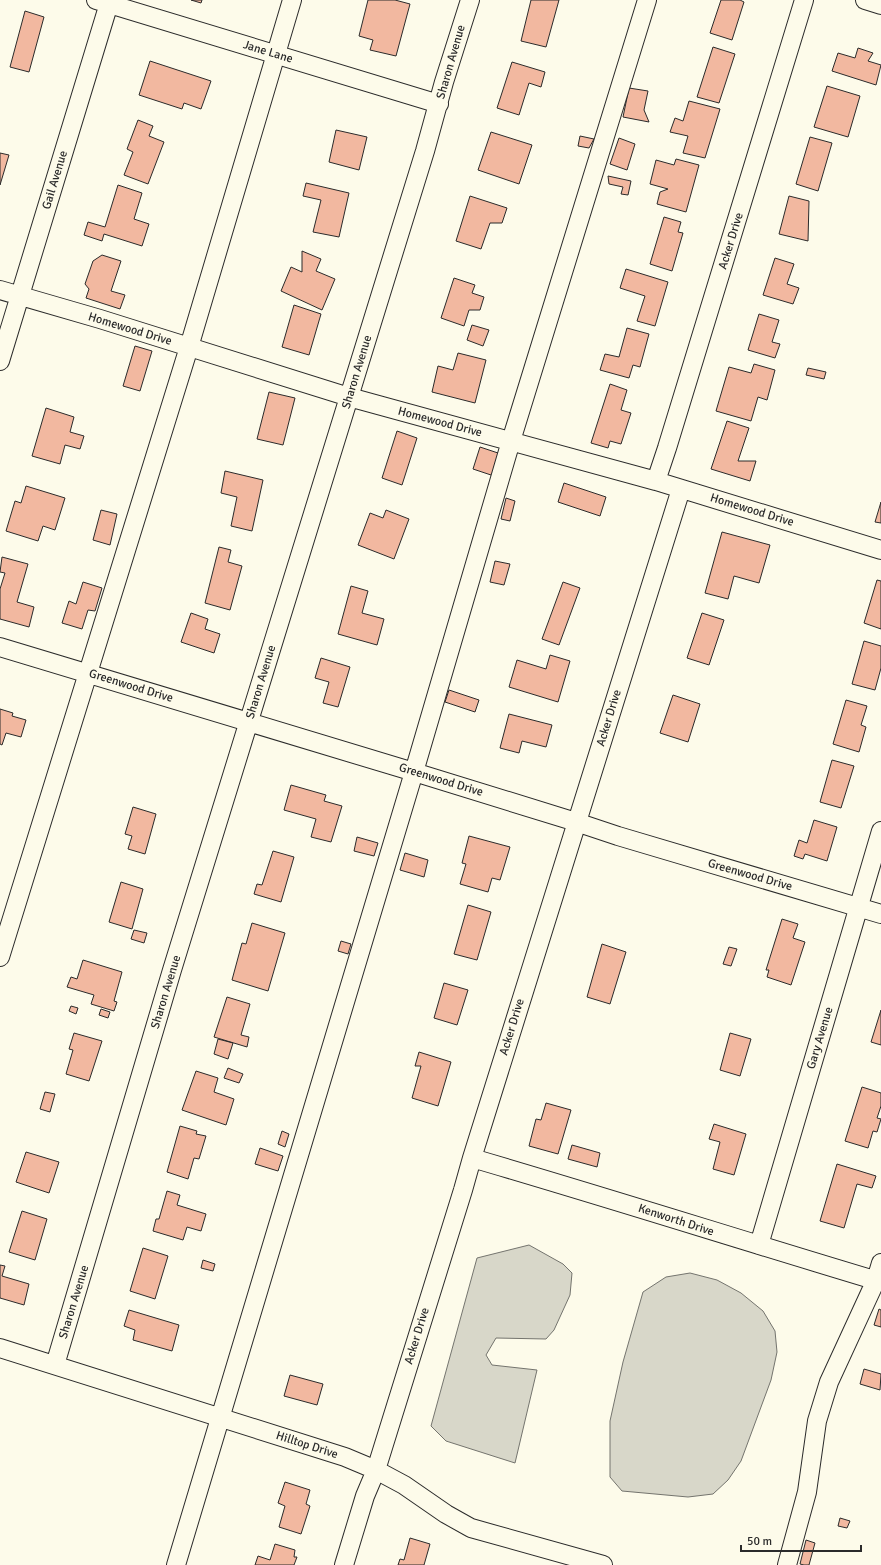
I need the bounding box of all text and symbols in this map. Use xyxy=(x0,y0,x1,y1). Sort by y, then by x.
street label: Sharon Avenue xyxy=(433,23,469,101)
street label: Jane Lane xyxy=(241,37,295,67)
street label: Gail Avenue xyxy=(39,149,71,211)
street label: Acker Drive xyxy=(715,211,747,271)
street label: Homewood Drive xyxy=(86,309,174,349)
street label: Sharon Avenue xyxy=(339,333,375,411)
street label: Homewood Drive xyxy=(396,404,484,440)
street label: Homewood Drive xyxy=(708,490,796,530)
street label: Sharon Avenue xyxy=(243,643,279,721)
street label: Greenwood Drive xyxy=(87,666,175,706)
street label: Acker Drive xyxy=(593,688,625,748)
street label: Greenwood Drive xyxy=(397,760,485,800)
street label: Greenwood Drive xyxy=(706,856,794,894)
street label: Sharon Avenue xyxy=(148,953,184,1031)
street label: Acker Drive xyxy=(496,997,528,1057)
street label: Gary Avenue xyxy=(803,1005,837,1071)
street label: Kenworth Drive xyxy=(636,1201,716,1239)
street label: Sharon Avenue xyxy=(56,1263,92,1341)
street label: Acker Drive xyxy=(401,1306,433,1366)
street label: Hilltop Drive xyxy=(274,1428,340,1462)
scale bar xyxy=(741,1527,861,1553)
text: 50 m xyxy=(747,1534,772,1549)

